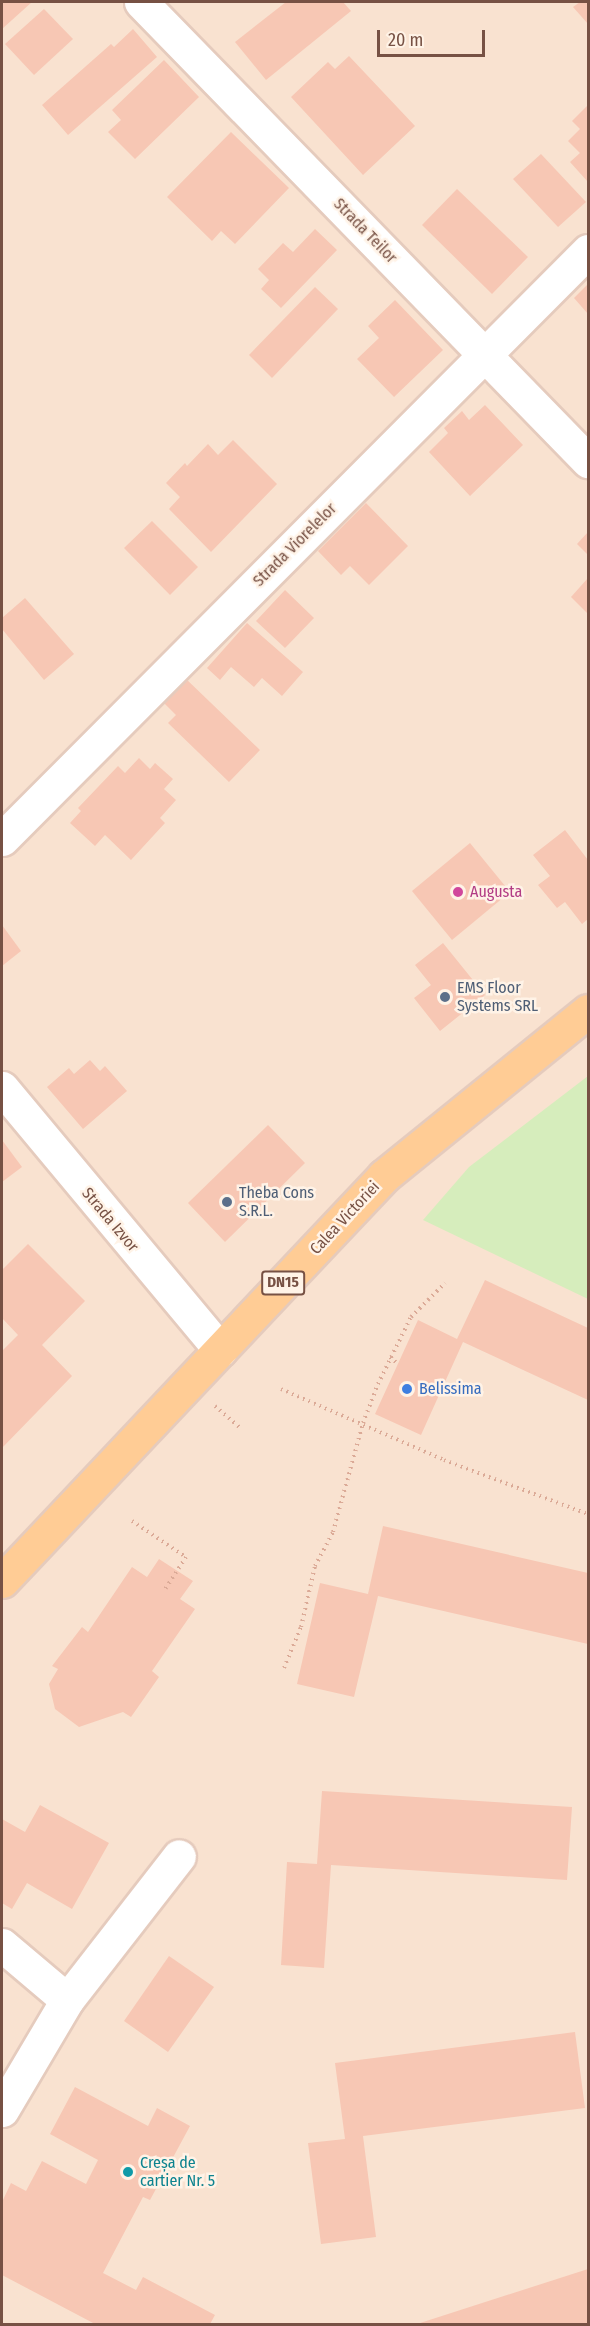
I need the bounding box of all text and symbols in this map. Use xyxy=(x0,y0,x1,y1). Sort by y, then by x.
scale bar xyxy=(380,18,488,56)
text: 20 m xyxy=(388,29,423,51)
street label: Strada Teilor xyxy=(329,195,401,267)
street label: Strada Viorelelor xyxy=(249,499,341,591)
place label: Augusta xyxy=(470,882,522,902)
marker: Augusta xyxy=(451,885,465,899)
place label: EMS Floor Systems SRL xyxy=(457,978,538,1016)
marker: EMS Floor Systems SRL xyxy=(438,990,452,1004)
street label: Calea Victoriei xyxy=(306,1177,384,1259)
place label: Theba Cons S.R.L. xyxy=(239,1183,314,1221)
street label: Strada Izvor xyxy=(78,1184,142,1256)
marker: Theba Cons S.R.L. xyxy=(220,1195,234,1209)
road number: DN15 xyxy=(260,1271,306,1295)
place label: Belissima xyxy=(419,1379,482,1399)
marker: Belissima xyxy=(400,1382,414,1396)
place label: Creșa de cartier Nr. 5 xyxy=(140,2153,215,2191)
marker: Creșa de cartier Nr. 5 xyxy=(121,2165,135,2179)

